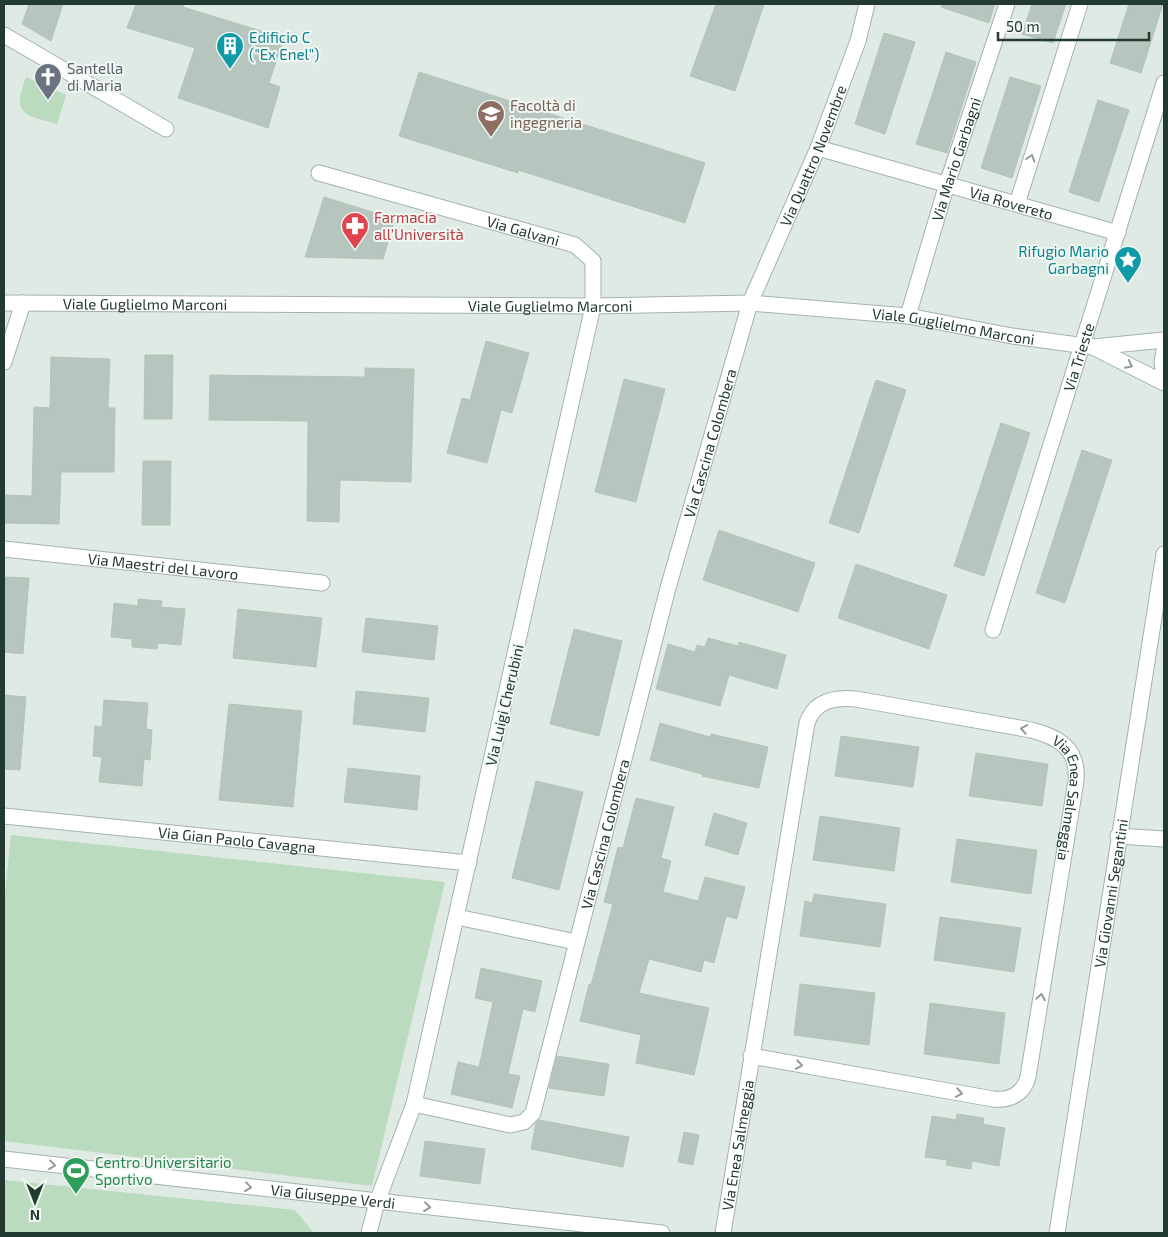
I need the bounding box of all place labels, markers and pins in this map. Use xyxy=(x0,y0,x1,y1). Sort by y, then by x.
place label: Edificio C ("Ex Enel") xyxy=(249,28,319,63)
building icon: Edificio C ("Ex Enel") xyxy=(215,31,245,70)
place label: Santella di Maria xyxy=(67,59,123,94)
church icon: Santella di Maria xyxy=(33,62,63,101)
place label: Facoltà di ingegneria xyxy=(510,96,582,131)
school or university icon: Facoltà di ingegneria xyxy=(476,99,506,138)
place label: Farmacia all'Università xyxy=(374,208,464,243)
pharmacy icon: Farmacia all'Università xyxy=(340,211,370,250)
place label: Rifugio Mario Garbagni xyxy=(1018,242,1109,277)
place icon: Rifugio Mario Garbagni xyxy=(1113,245,1143,284)
place label: Centro Universitario Sportivo xyxy=(95,1153,232,1188)
sports icon: Centro Universitario Sportivo xyxy=(61,1156,91,1195)

